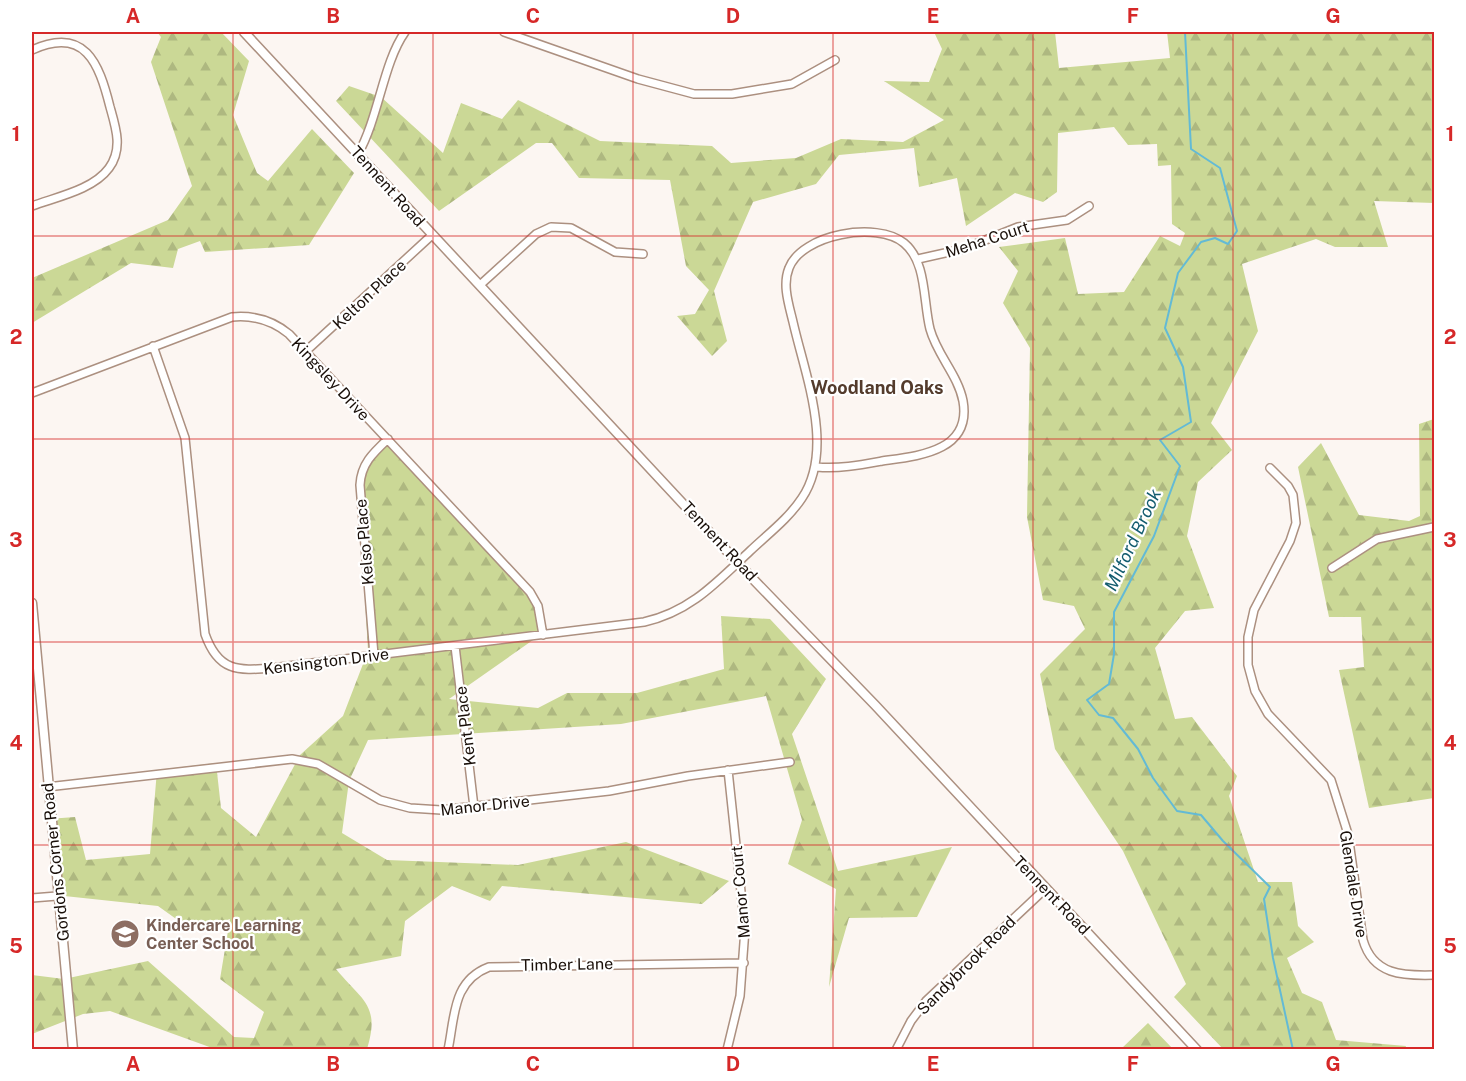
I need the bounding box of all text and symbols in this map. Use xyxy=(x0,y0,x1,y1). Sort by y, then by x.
text: A xyxy=(126,4,140,28)
text: B xyxy=(326,4,340,28)
text: C xyxy=(526,4,540,28)
text: D xyxy=(726,4,740,28)
text: E xyxy=(927,4,939,28)
text: F xyxy=(1127,4,1139,28)
text: G xyxy=(1325,4,1341,28)
text: 1 xyxy=(12,122,20,146)
text: 1 xyxy=(1446,122,1454,146)
street label: Tennent Road xyxy=(346,142,429,231)
street label: Meha Court xyxy=(943,217,1031,262)
street label: Kelton Place xyxy=(329,256,410,333)
text: 2 xyxy=(10,325,22,349)
text: 2 xyxy=(1444,325,1456,349)
street label: Kingsley Drive xyxy=(288,334,374,425)
district label: Woodland Oaks xyxy=(811,377,943,398)
water label: Milford Brook xyxy=(1100,485,1165,594)
street label: Kelso Place xyxy=(351,498,378,586)
street label: Tennent Road xyxy=(678,498,761,585)
text: 3 xyxy=(9,528,23,552)
text: 3 xyxy=(1443,528,1457,552)
street label: Kensington Drive xyxy=(262,644,390,679)
street label: Kent Place xyxy=(451,685,480,767)
text: 4 xyxy=(9,731,23,755)
text: 4 xyxy=(1443,731,1457,755)
street label: Gordons Corner Road xyxy=(38,782,73,942)
street label: Manor Drive xyxy=(439,791,531,820)
street label: Glendale Drive xyxy=(1336,829,1371,939)
street label: Manor Court xyxy=(727,845,754,939)
street label: Tennent Road xyxy=(1009,852,1094,939)
street label: Sandybrook Road xyxy=(913,912,1020,1019)
place label: Kindercare Learning Center School xyxy=(146,916,301,953)
school or university icon: Kindercare Learning Center School xyxy=(109,918,141,950)
text: 5 xyxy=(9,934,23,958)
text: 5 xyxy=(1443,934,1457,958)
street label: Timber Lane xyxy=(521,954,613,975)
text: A xyxy=(126,1052,140,1076)
text: B xyxy=(326,1052,340,1076)
text: C xyxy=(526,1052,540,1076)
text: D xyxy=(726,1052,740,1076)
text: E xyxy=(927,1052,939,1076)
text: F xyxy=(1127,1052,1139,1076)
text: G xyxy=(1325,1052,1341,1076)

